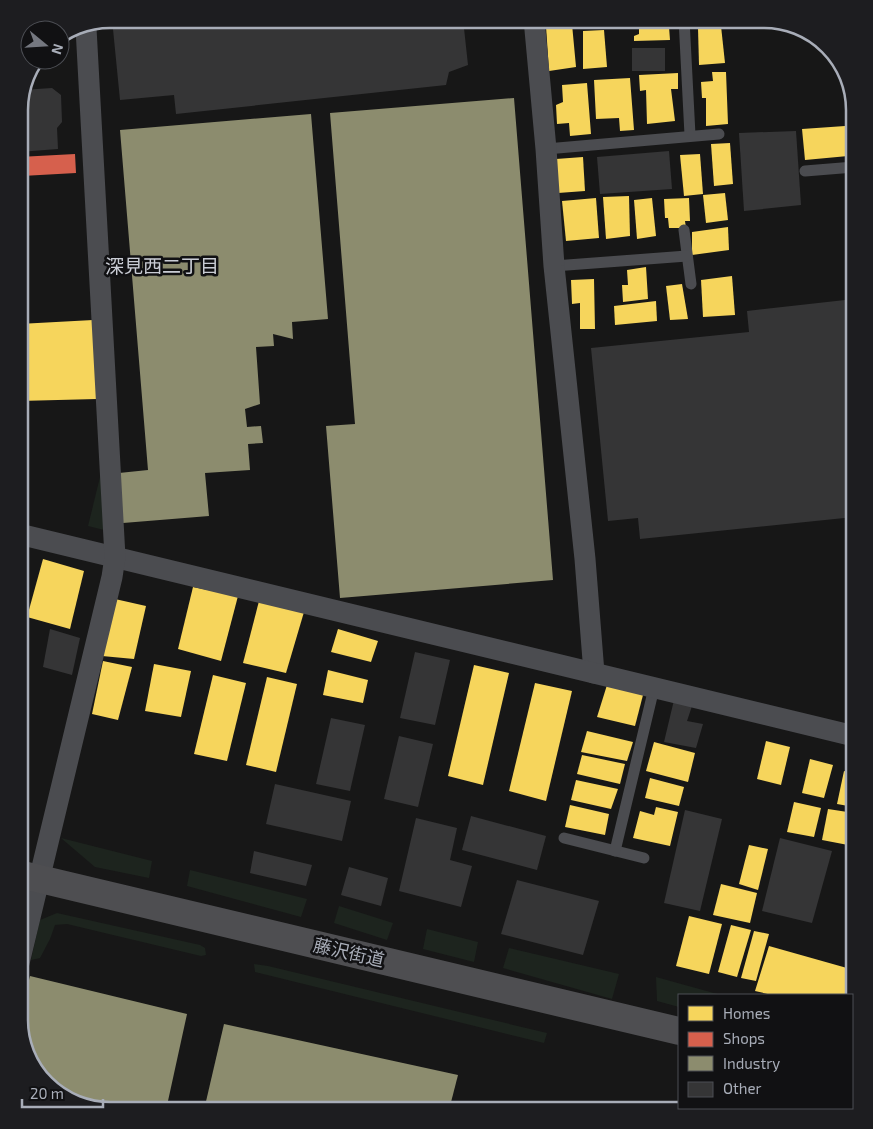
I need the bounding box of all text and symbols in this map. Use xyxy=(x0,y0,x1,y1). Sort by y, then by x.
north arrow xyxy=(20,20,70,70)
text: N xyxy=(48,42,67,57)
district label: 深見西二丁目 xyxy=(105,254,219,277)
street label: 藤沢街道 xyxy=(311,933,387,971)
legend xyxy=(678,994,853,1109)
text: Homes xyxy=(723,1004,770,1022)
text: Shops xyxy=(723,1029,765,1047)
text: Industry xyxy=(723,1054,780,1072)
scale bar xyxy=(22,1076,104,1108)
text: Other xyxy=(723,1079,762,1097)
text: 20 m xyxy=(30,1084,64,1102)

